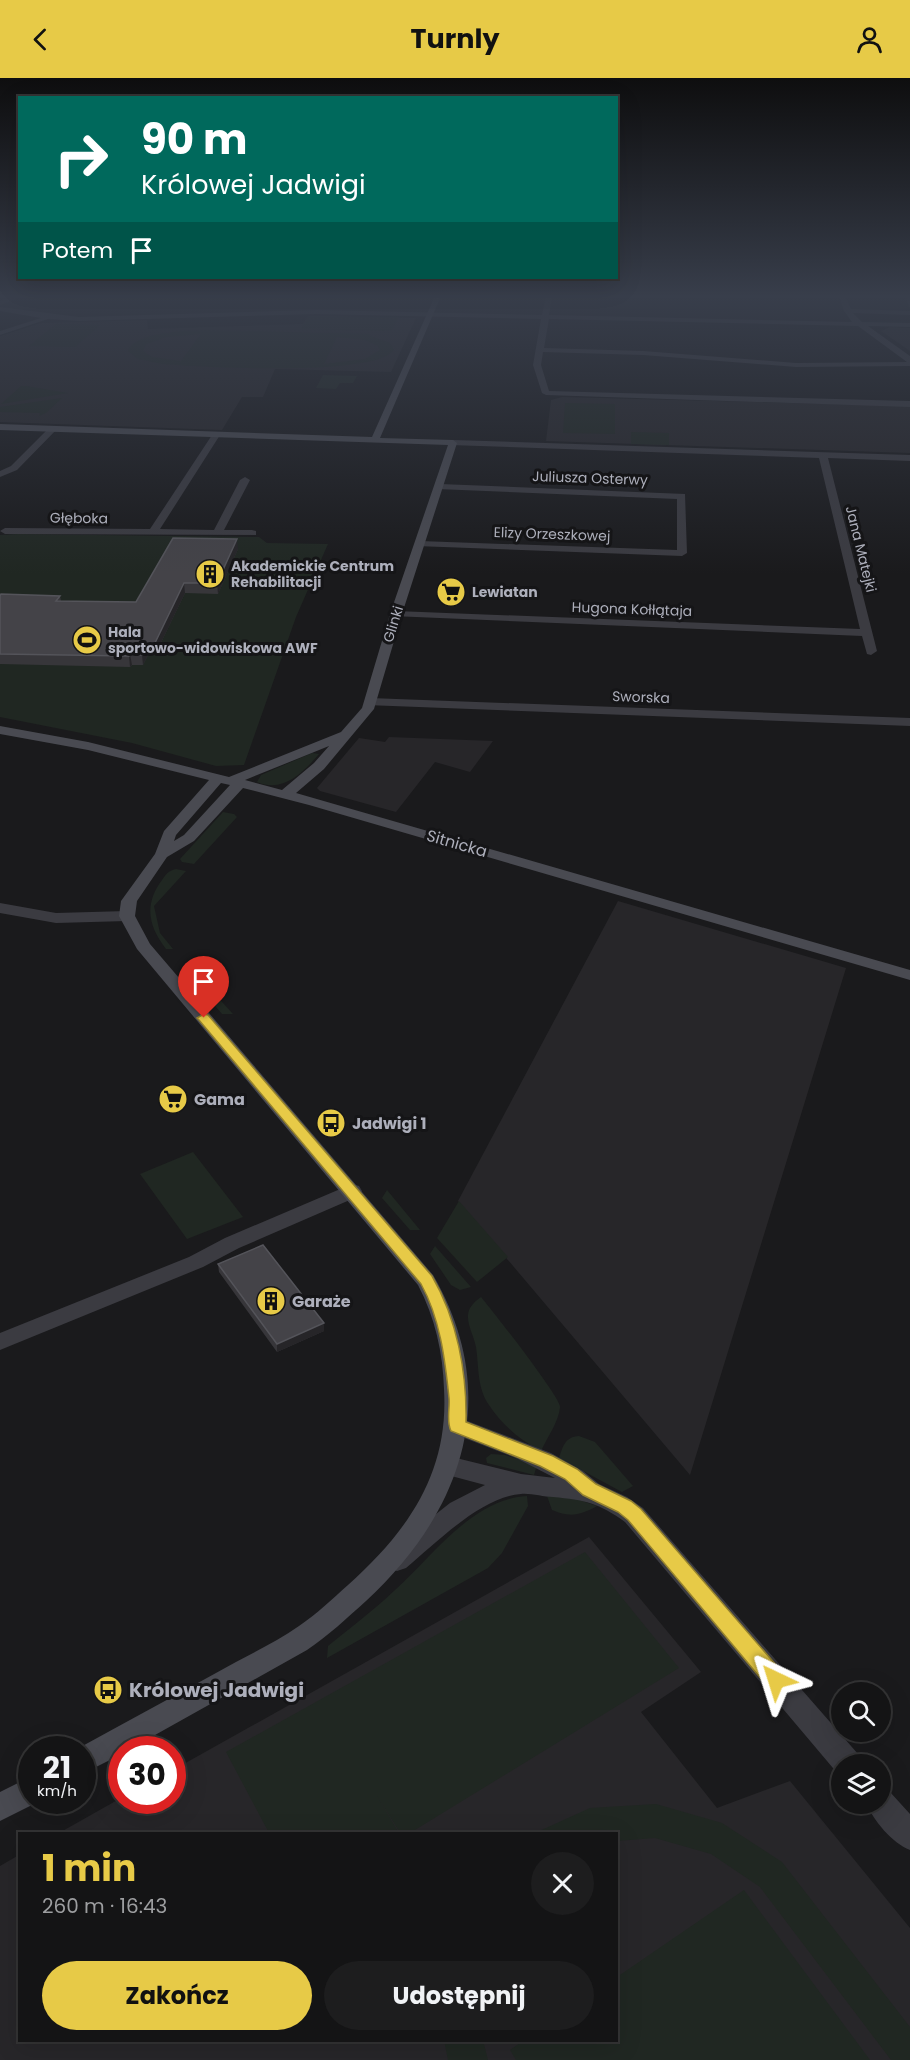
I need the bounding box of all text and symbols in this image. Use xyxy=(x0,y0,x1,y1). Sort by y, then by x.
text: Turnly xyxy=(411,20,499,57)
icon: back xyxy=(24,23,57,56)
icon: person xyxy=(853,23,886,56)
text: 90 m xyxy=(141,110,248,169)
icon: right xyxy=(42,120,120,198)
text: Królowej Jadwigi xyxy=(141,166,366,203)
icon: arrive xyxy=(125,234,158,267)
text: Potem xyxy=(42,235,113,266)
street label: Juliusza Osterwy xyxy=(532,466,648,490)
street label: Jana Matejki xyxy=(841,504,881,594)
street label: Głęboka xyxy=(50,507,108,529)
street label: Elizy Orzeszkowej xyxy=(493,522,611,546)
place label: Akademickie Centrum Rehabilitacji xyxy=(231,556,394,592)
building icon: Akademickie Centrum Rehabilitacji xyxy=(194,558,226,590)
supermarket icon: Lewiatan xyxy=(435,576,467,608)
place label: Lewiatan xyxy=(472,582,538,602)
street label: Hugona Kołłątaja xyxy=(571,597,693,621)
street label: Glinki xyxy=(378,603,408,645)
place label: Hala sportowo-widowiskowa AWF xyxy=(108,622,318,658)
sports icon: Hala sportowo-widowiskowa AWF xyxy=(71,624,103,656)
street label: Sworska xyxy=(612,686,670,708)
street label: Sitnicka xyxy=(424,824,490,863)
pin xyxy=(178,956,229,1018)
icon: arrive xyxy=(187,965,220,998)
supermarket icon: Gama xyxy=(157,1083,189,1115)
place label: Gama xyxy=(194,1088,245,1111)
bus stop icon: Jadwigi 1 xyxy=(315,1107,347,1139)
place label: Jadwigi 1 xyxy=(352,1112,427,1135)
building icon: Garaże xyxy=(255,1285,287,1317)
place label: Garaże xyxy=(292,1290,351,1313)
position arrow xyxy=(744,1648,808,1712)
bus stop icon: Królowej Jadwigi xyxy=(92,1674,124,1706)
place label: Królowej Jadwigi xyxy=(129,1676,304,1704)
map controls xyxy=(831,1682,891,1814)
button: search xyxy=(831,1682,891,1742)
speed limit sign: 30 xyxy=(108,1736,186,1814)
text: 21 xyxy=(43,1746,71,1789)
button: layers xyxy=(831,1754,891,1814)
text: km/h xyxy=(37,1780,77,1801)
text: 1 min xyxy=(42,1843,136,1894)
button: close xyxy=(531,1852,594,1915)
text: 260 m · 16:43 xyxy=(42,1892,167,1920)
button: Zakończ xyxy=(42,1961,312,2030)
button: Udostępnij xyxy=(324,1961,594,2030)

